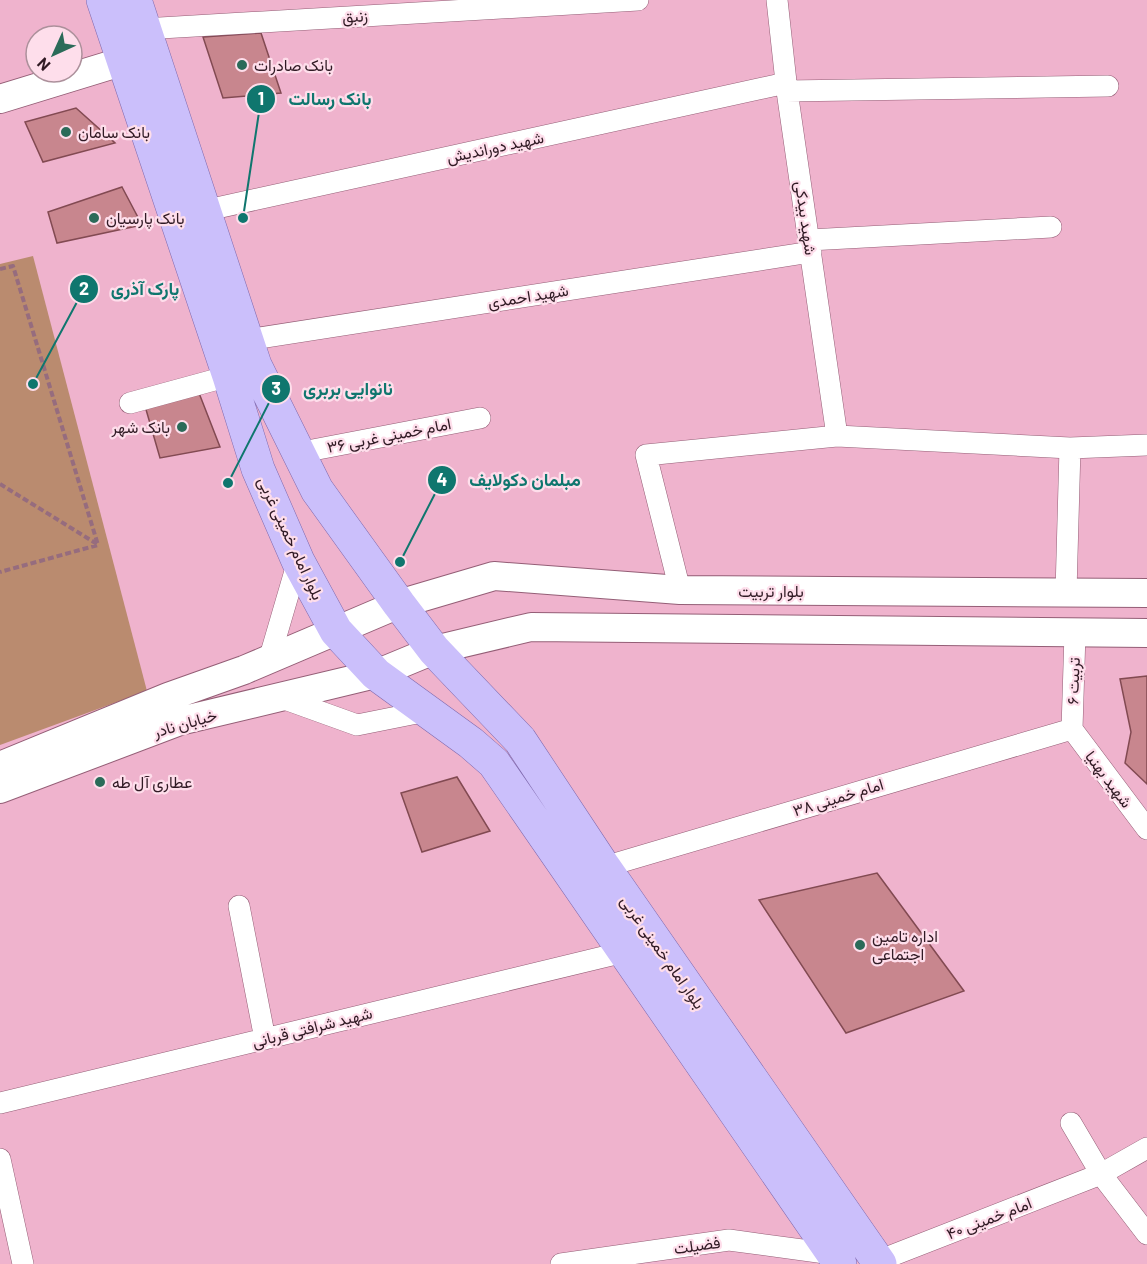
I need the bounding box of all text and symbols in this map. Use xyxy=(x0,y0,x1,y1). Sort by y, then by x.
street label: زنبق xyxy=(342,5,368,28)
north arrow xyxy=(24,24,84,84)
text: N xyxy=(33,54,54,75)
place label: بانک صادرات xyxy=(254,55,333,76)
marker: بانک صادرات xyxy=(235,58,249,72)
callout: بانک رسالت xyxy=(246,81,383,117)
text: 1 xyxy=(258,87,264,109)
text: بانک رسالت xyxy=(288,87,372,110)
place label: بانک سامان xyxy=(78,122,150,142)
marker: بانک سامان xyxy=(59,125,73,139)
street label: شهید دوراندیش xyxy=(445,127,546,168)
street label: شهید بیدکی xyxy=(790,180,821,256)
place label: بانک پارسیان xyxy=(106,208,185,230)
marker: بانک پارسیان xyxy=(87,211,101,225)
callout: پارک آذری xyxy=(69,271,191,307)
text: 2 xyxy=(79,277,89,299)
text: پارک آذری xyxy=(111,277,179,301)
street label: شهید احمدی xyxy=(486,280,570,313)
callout: نانوایی بربری xyxy=(261,371,405,407)
text: 3 xyxy=(271,377,281,399)
text: نانوایی بربری xyxy=(303,377,393,400)
street label: امام خمینی غربی ۳۶ xyxy=(325,413,453,458)
place label: بانک شهر xyxy=(110,417,170,438)
marker: بانک شهر xyxy=(175,420,189,434)
callout: مبلمان دکولایف xyxy=(427,462,592,498)
text: 4 xyxy=(437,468,448,490)
text: مبلمان دکولایف xyxy=(469,468,581,491)
street label: بلوار امام خمینی غربی xyxy=(253,473,328,603)
street label: بلوار تربیت xyxy=(738,581,804,602)
street label: تربیت ۶ xyxy=(1062,657,1085,705)
street label: خیابان نادر xyxy=(150,704,220,743)
street label: شهید بهنیا xyxy=(1080,747,1137,812)
place label: عطاری آل طه xyxy=(112,772,192,793)
street label: ۳۸ امام خمینی xyxy=(790,774,886,821)
marker: عطاری آل طه xyxy=(93,775,107,789)
street label: بلوار امام خمینی غربی xyxy=(616,891,710,1013)
place label: اداره تامین اجتماعی xyxy=(872,926,938,965)
marker: اداره تامین اجتماعی xyxy=(853,938,867,952)
street label: شهید شرافتی قربانی xyxy=(250,1002,374,1053)
street label: امام خمینی ۴۰ xyxy=(944,1193,1035,1244)
street label: فضیلت xyxy=(672,1232,722,1258)

